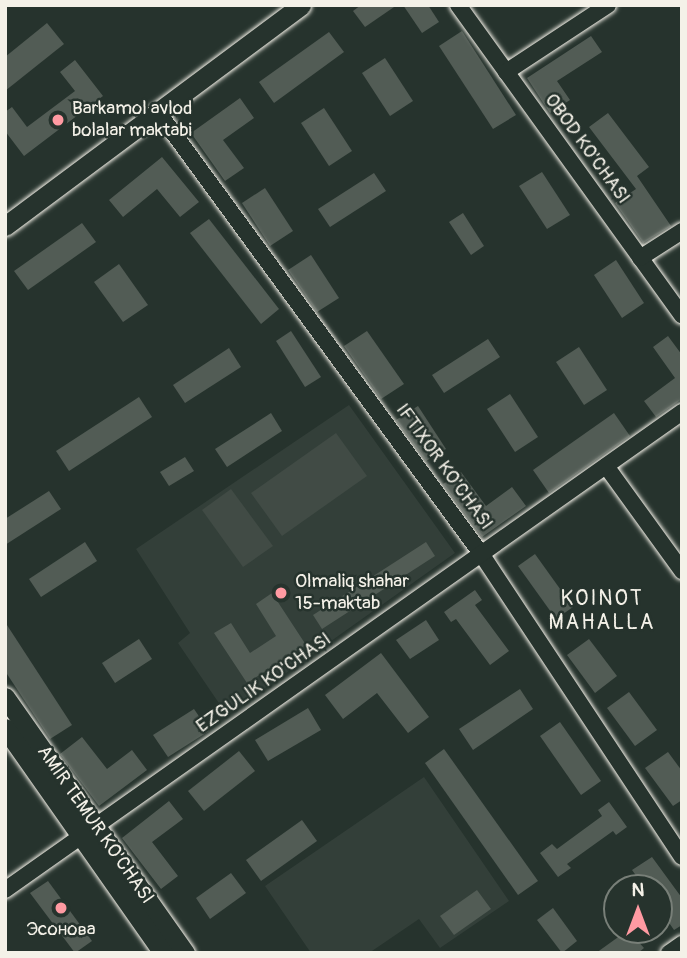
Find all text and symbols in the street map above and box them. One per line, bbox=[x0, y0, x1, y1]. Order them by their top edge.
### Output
street label: OBOD KO'CHASI bbox=[539, 89, 635, 209]
place label: Barkamol avlod bolalar maktabi bbox=[72, 98, 192, 142]
marker: Barkamol avlod bolalar maktabi bbox=[50, 112, 66, 128]
street label: IFTIXOR KO'CHASI bbox=[391, 399, 497, 535]
place label: Olmaliq shahar 15-maktab bbox=[295, 571, 409, 615]
marker: Olmaliq shahar 15-maktab bbox=[273, 585, 289, 601]
district label: KOINOT MAHALLA bbox=[549, 586, 655, 636]
street label: EZGULIK KO'CHASI bbox=[192, 628, 336, 738]
street label: AMIR TEMUR KO'CHASI bbox=[32, 741, 158, 909]
north arrow bbox=[603, 874, 673, 944]
text: N bbox=[632, 878, 644, 902]
marker: Эсонова bbox=[53, 900, 69, 916]
place label: Эсонова bbox=[26, 919, 96, 941]

